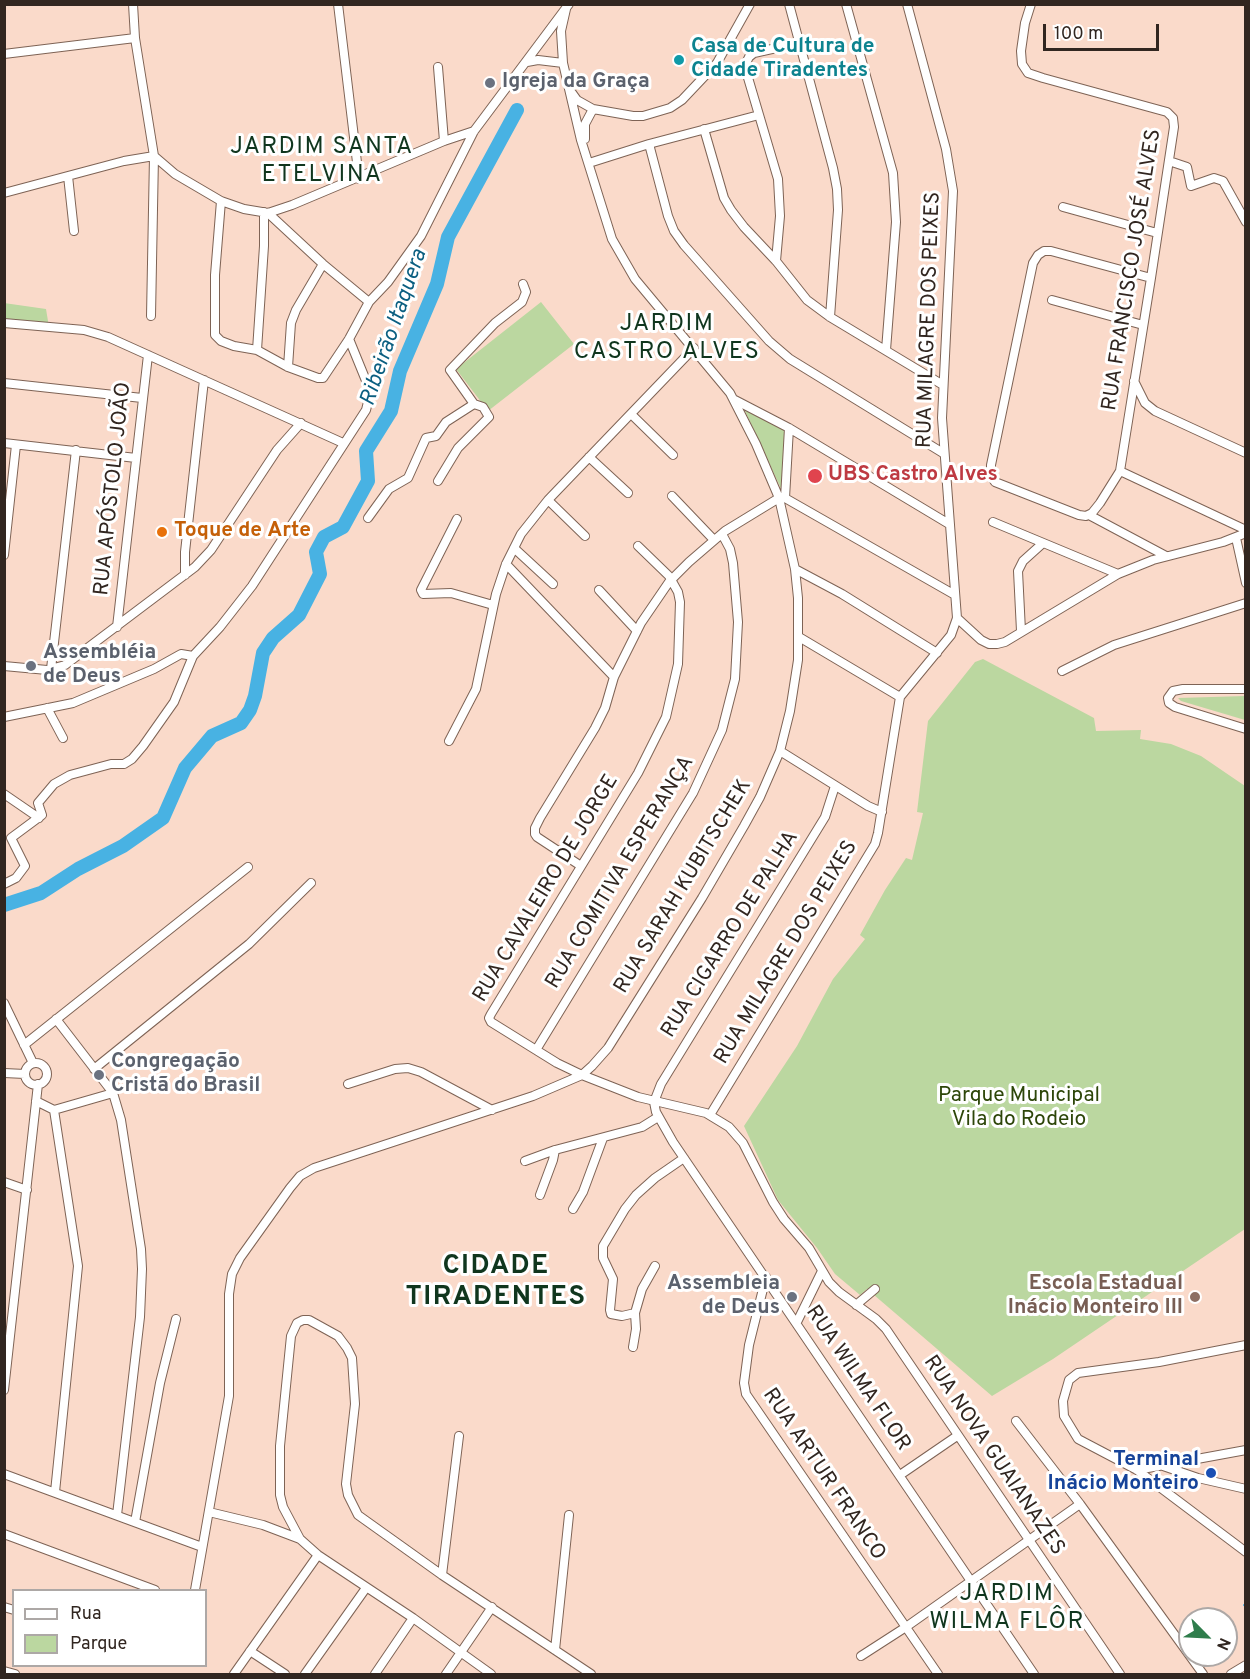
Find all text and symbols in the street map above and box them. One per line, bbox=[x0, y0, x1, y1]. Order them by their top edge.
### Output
scale bar bbox=[1046, 12, 1162, 50]
text: 100 m bbox=[1054, 23, 1103, 46]
place label: Casa de Cultura de Cidade Tiradentes bbox=[691, 35, 874, 85]
marker: Casa de Cultura de Cidade Tiradentes bbox=[672, 53, 686, 67]
place label: Igreja da Graça bbox=[502, 70, 650, 96]
marker: Igreja da Graça bbox=[483, 76, 497, 90]
street label: RUA FRANCISCO JOSÉ ALVES bbox=[1098, 127, 1168, 413]
district label: JARDIM SANTA ETELVINA bbox=[230, 134, 414, 190]
street label: RUA MILAGRE DOS PEIXES bbox=[913, 191, 947, 449]
water label: Ribeirão Itaquera bbox=[356, 246, 434, 410]
district label: JARDIM CASTRO ALVES bbox=[574, 311, 760, 367]
street label: RUA APÓSTOLO JOÃO bbox=[90, 381, 138, 597]
place label: UBS Castro Alves bbox=[828, 463, 998, 489]
marker: UBS Castro Alves bbox=[806, 467, 824, 485]
place label: Toque de Arte bbox=[174, 519, 311, 545]
marker: Toque de Arte bbox=[155, 525, 169, 539]
place label: Assembléia de Deus bbox=[43, 641, 156, 691]
marker: Assembléia de Deus bbox=[24, 659, 38, 673]
street label: RUA COMITIVA ESPERANÇA bbox=[541, 752, 701, 994]
street label: RUA CAVALEIRO DE JORGE bbox=[469, 771, 625, 1007]
street label: RUA SARAH KUBITSCHEK bbox=[610, 775, 758, 999]
street label: RUA CIGARRO DE PALHA bbox=[657, 827, 805, 1043]
street label: RUA MILAGRE DOS PEIXES bbox=[710, 837, 864, 1069]
place label: Congregação Cristã do Brasil bbox=[111, 1050, 260, 1100]
marker: Congregação Cristã do Brasil bbox=[92, 1068, 106, 1082]
park label: Parque Municipal Vila do Rodeio bbox=[938, 1084, 1100, 1134]
district label: CIDADE TIRADENTES bbox=[406, 1252, 586, 1315]
place label: Assembleia de Deus bbox=[667, 1272, 780, 1322]
place label: Escola Estadual Inácio Monteiro III bbox=[1008, 1272, 1183, 1322]
marker: Assembleia de Deus bbox=[785, 1290, 799, 1304]
marker: Escola Estadual Inácio Monteiro III bbox=[1188, 1290, 1202, 1304]
street label: RUA WILMA FLOR bbox=[799, 1301, 915, 1457]
street label: RUA NOVA GUAIANAZES bbox=[917, 1351, 1069, 1561]
street label: RUA ARTUR FRANCO bbox=[756, 1384, 890, 1566]
place label: Terminal Inácio Monteiro bbox=[1048, 1448, 1199, 1498]
marker: Terminal Inácio Monteiro bbox=[1204, 1466, 1218, 1480]
district label: JARDIM WILMA FLÔR bbox=[929, 1581, 1085, 1637]
legend bbox=[12, 1589, 207, 1667]
text: Rua bbox=[70, 1603, 101, 1626]
north arrow bbox=[1178, 1607, 1238, 1667]
text: Parque bbox=[70, 1633, 127, 1656]
text: N bbox=[1211, 1634, 1234, 1653]

